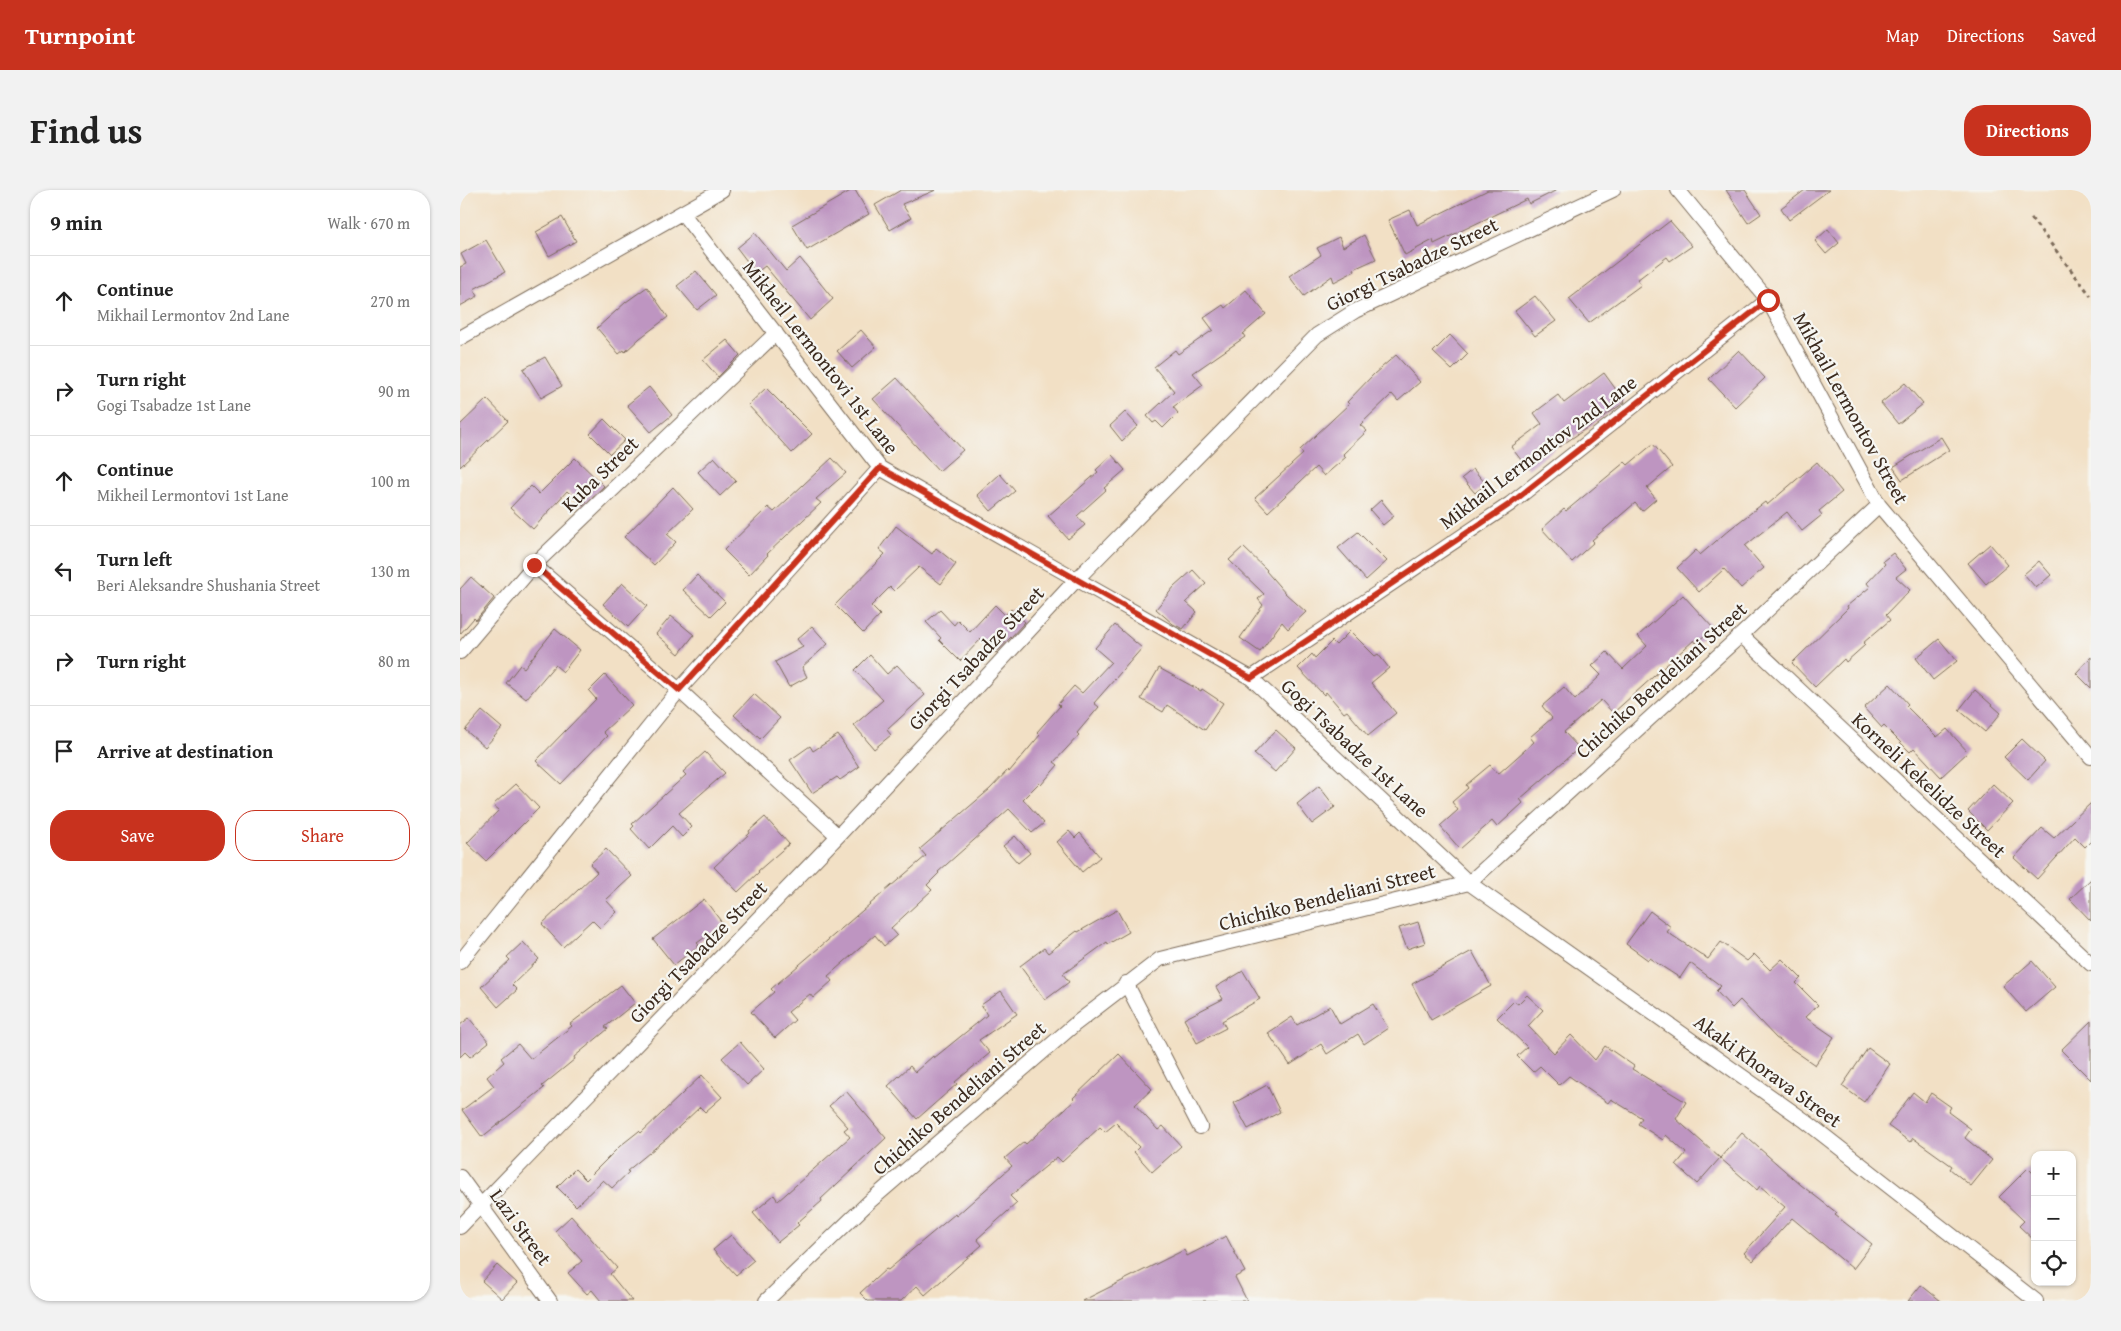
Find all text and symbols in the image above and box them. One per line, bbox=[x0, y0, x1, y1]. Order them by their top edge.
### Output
text: Turnpoint bbox=[25, 18, 135, 53]
text: Map bbox=[1886, 22, 1919, 49]
text: Directions bbox=[1947, 22, 2024, 49]
text: Saved bbox=[2052, 22, 2096, 49]
text: Find us bbox=[30, 105, 143, 156]
button: Directions bbox=[1964, 105, 2091, 156]
text: 9 min bbox=[50, 207, 102, 238]
street label: Giorgi Tsabadze Street bbox=[1321, 209, 1503, 318]
text: Walk · 670 m bbox=[327, 211, 410, 235]
street label: Mikheil Lermontovi 1st Lane bbox=[736, 253, 906, 460]
text: Continue bbox=[97, 275, 174, 303]
icon: ahead bbox=[50, 287, 78, 315]
text: 270 m bbox=[370, 289, 410, 313]
route start bbox=[1757, 289, 1780, 312]
text: Mikhail Lermontov 2nd Lane bbox=[97, 303, 290, 327]
street label: Mikhail Lermontov Street bbox=[1787, 307, 1916, 509]
text: Turn right bbox=[97, 365, 186, 393]
street label: Mikhail Lermontov 2nd Lane bbox=[1433, 368, 1643, 536]
icon: right bbox=[50, 377, 78, 405]
text: 90 m bbox=[378, 379, 410, 403]
text: Gogi Tsabadze 1st Lane bbox=[97, 393, 251, 417]
street label: Kuba Street bbox=[555, 429, 645, 518]
text: Continue bbox=[97, 455, 174, 483]
icon: ahead bbox=[50, 467, 78, 495]
text: 100 m bbox=[370, 469, 410, 493]
text: Mikheil Lermontovi 1st Lane bbox=[97, 483, 288, 507]
text: Turn left bbox=[97, 545, 172, 573]
route end bbox=[523, 554, 546, 577]
icon: left bbox=[50, 557, 78, 585]
text: 130 m bbox=[370, 559, 410, 583]
text: Beri Aleksandre Shushania Street bbox=[97, 573, 320, 597]
street label: Giorgi Tsabadze Street bbox=[901, 579, 1050, 736]
street label: Chichiko Bendeliani Street bbox=[1568, 595, 1753, 765]
icon: right bbox=[50, 647, 78, 675]
text: Turn right bbox=[97, 647, 186, 675]
text: 80 m bbox=[378, 649, 410, 673]
street label: Gogi Tsabadze 1st Lane bbox=[1275, 671, 1436, 824]
street label: Korneli Kekelidze Street bbox=[1846, 705, 2013, 864]
icon: arrive bbox=[50, 737, 78, 765]
text: Arrive at destination bbox=[97, 737, 273, 765]
button: Save bbox=[50, 810, 225, 861]
button: Share bbox=[235, 810, 410, 861]
street label: Chichiko Bendeliani Street bbox=[1216, 856, 1438, 937]
street label: Giorgi Tsabadze Street bbox=[622, 874, 773, 1029]
street label: Akaki Khorava Street bbox=[1688, 1007, 1848, 1134]
street label: Chichiko Bendeliani Street bbox=[865, 1014, 1052, 1181]
map controls bbox=[2031, 1151, 2076, 1286]
button: + bbox=[2031, 1151, 2076, 1196]
street label: Lazi Street bbox=[484, 1182, 559, 1271]
button: − bbox=[2031, 1196, 2076, 1241]
button: locate bbox=[2031, 1241, 2076, 1286]

